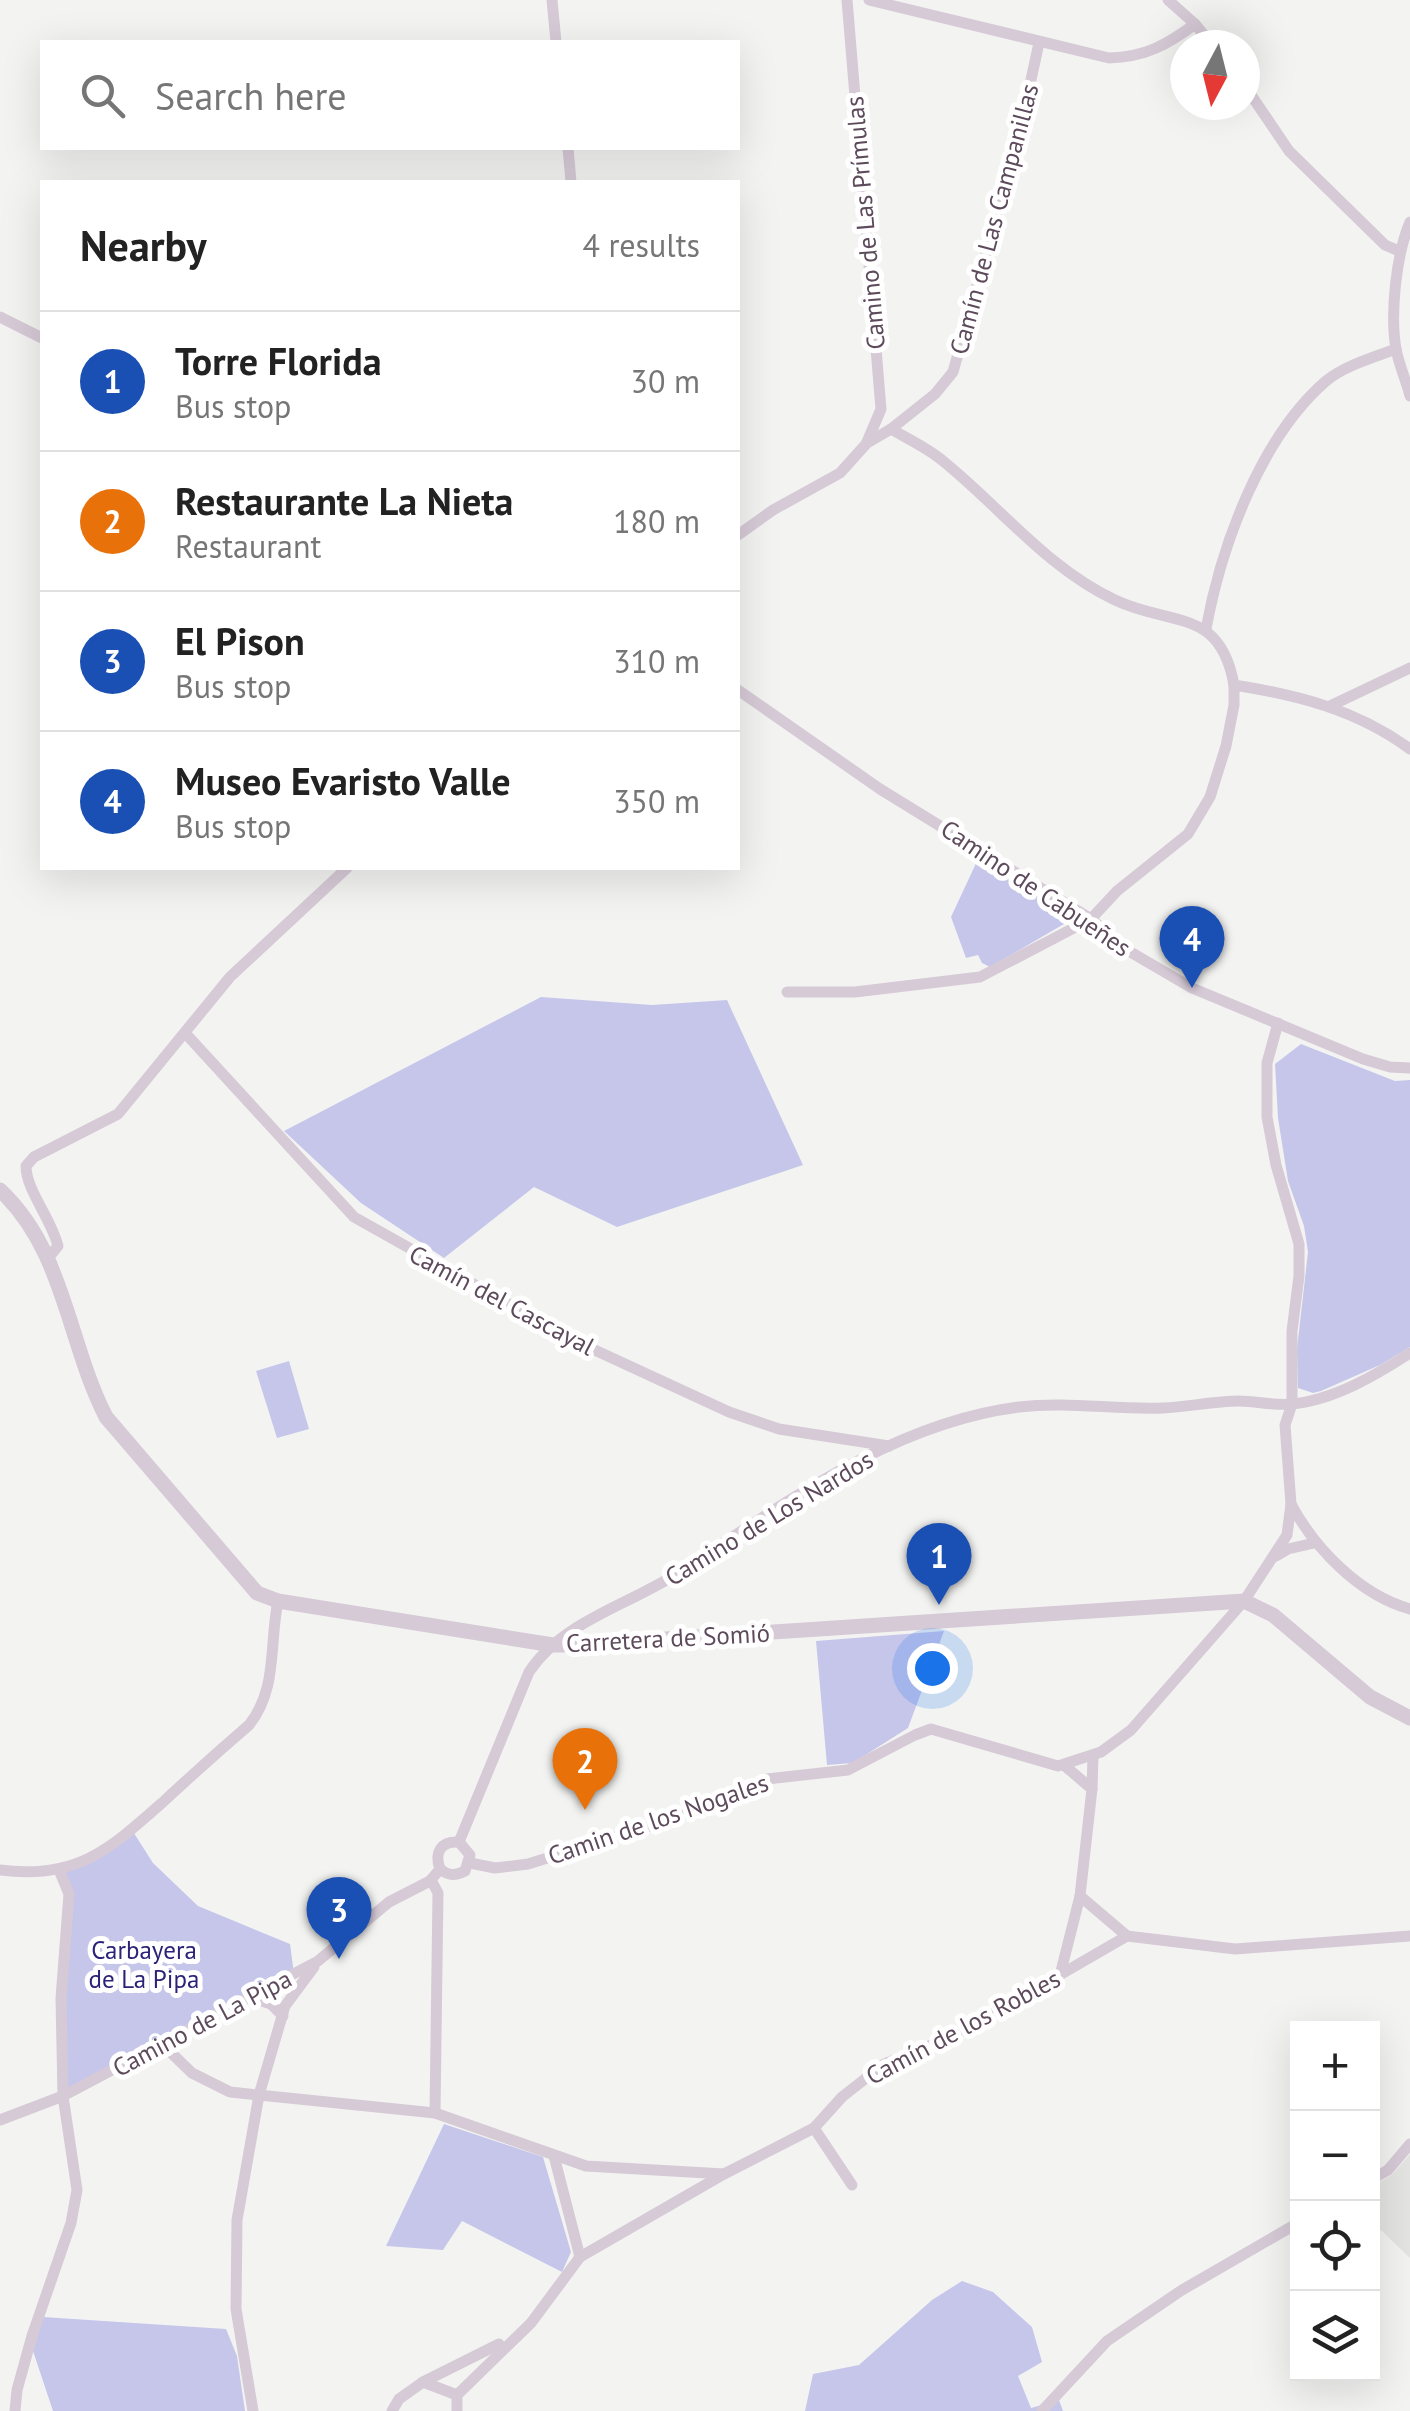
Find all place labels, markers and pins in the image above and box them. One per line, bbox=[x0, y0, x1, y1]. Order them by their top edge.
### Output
pin: 4 bbox=[1160, 906, 1224, 988]
pin: 1 bbox=[906, 1522, 972, 1605]
pin: 2 bbox=[552, 1728, 618, 1810]
pin: 3 bbox=[306, 1876, 372, 1959]

